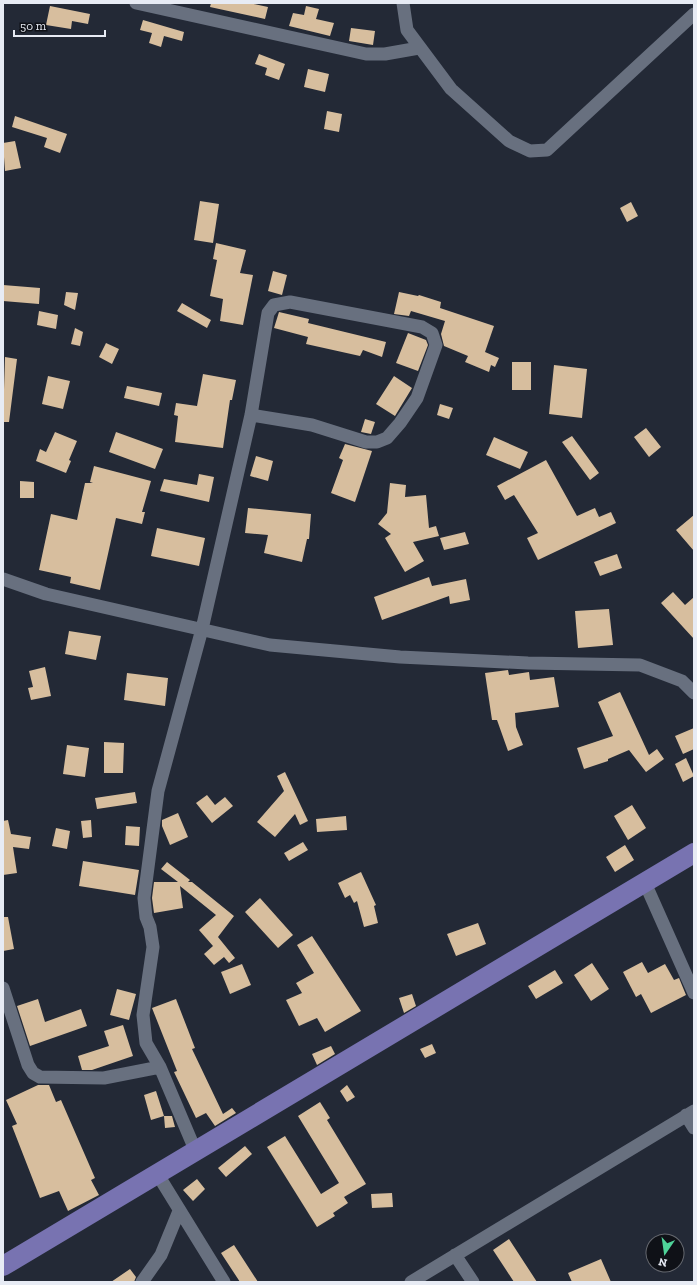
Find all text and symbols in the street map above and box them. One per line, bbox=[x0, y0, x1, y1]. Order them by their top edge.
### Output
scale bar bbox=[14, 12, 105, 38]
text: 50 m bbox=[20, 19, 47, 33]
north arrow bbox=[645, 1233, 685, 1273]
text: N bbox=[657, 1255, 668, 1270]

